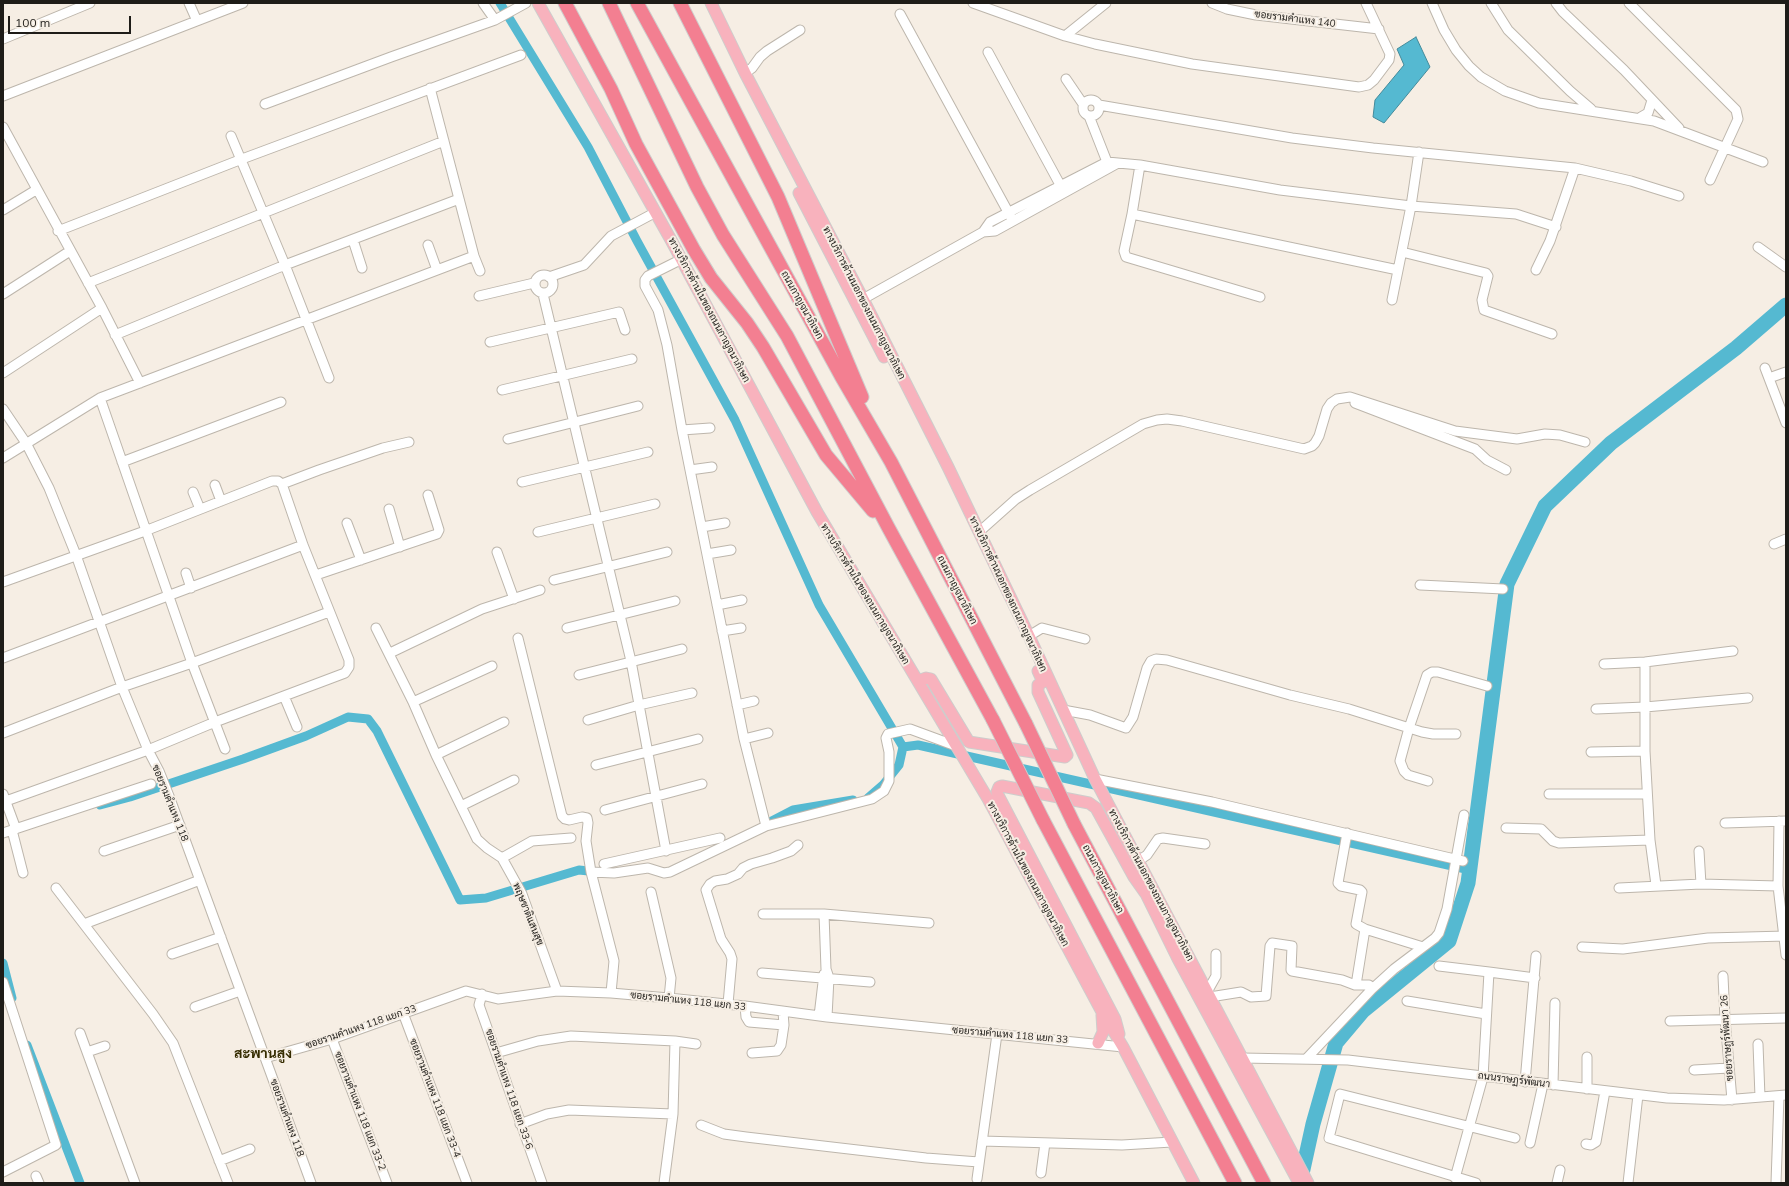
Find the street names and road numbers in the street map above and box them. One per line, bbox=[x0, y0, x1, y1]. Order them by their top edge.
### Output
street label: ซอยรามคำแหง 140 bbox=[1254, 8, 1336, 30]
street label: ทางบริการด้านนอกของถนนกาญจนาภิเษก bbox=[820, 224, 908, 382]
street label: ทางบริการด้านในของถนนกาญจนาภิเษก bbox=[666, 236, 752, 384]
street label: ถนนกาญจนาภิเษก bbox=[778, 269, 826, 341]
street label: ทางบริการด้านนอกของถนนกาญจนาภิเษก bbox=[967, 514, 1049, 674]
street label: ทางบริการด้านในของถนนกาญจนาภิเษก bbox=[818, 521, 912, 667]
street label: ถนนกาญจนาภิเษก bbox=[934, 553, 980, 627]
street label: ซอยรามคำแหง 118 bbox=[149, 763, 191, 843]
street label: ทางบริการด้านในของถนนกาญจนาภิเษก bbox=[985, 800, 1071, 948]
street label: ทางบริการด้านนอกของถนนกาญจนาภิเษก bbox=[1106, 807, 1196, 963]
street label: ถนนกาญจนาภิเษก bbox=[1080, 843, 1126, 915]
street label: พฤษชาติแสนสุข bbox=[510, 881, 546, 947]
street label: ซอยรามคำแหง 118 แยก 33 bbox=[630, 989, 746, 1013]
street label: ซอยราษฎร์พัฒนา 26 bbox=[1718, 994, 1736, 1082]
street label: ซอยรามคำแหง 118 แยก 33 bbox=[304, 1002, 418, 1052]
street label: ซอยรามคำแหง 118 แยก 33 bbox=[952, 1024, 1068, 1046]
street label: ซอยรามคำแหง 118 แยก 33-6 bbox=[483, 1027, 535, 1151]
street label: ซอยรามคำแหง 118 แยก 33-4 bbox=[407, 1037, 463, 1159]
street label: ซอยรามคำแหง 118 แยก 33-2 bbox=[332, 1050, 388, 1172]
street label: ถนนราษฏร์พัฒนา bbox=[1477, 1070, 1551, 1090]
street label: ซอยรามคำแหง 118 bbox=[267, 1078, 307, 1158]

